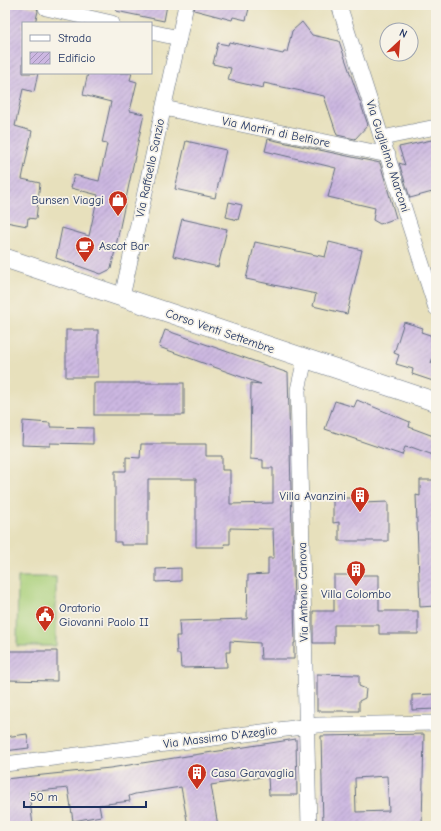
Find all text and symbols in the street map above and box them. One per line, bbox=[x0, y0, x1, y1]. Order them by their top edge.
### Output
legend bbox=[22, 22, 152, 74]
north arrow bbox=[379, 22, 419, 62]
text: N bbox=[397, 26, 409, 41]
text: Strada bbox=[58, 31, 91, 45]
text: Edificio bbox=[58, 51, 95, 65]
street label: Via Guglielmo Marconi bbox=[363, 98, 413, 214]
street label: Via Martiri di Belfiore bbox=[221, 114, 331, 150]
street label: Via Raffaello Sanzio bbox=[133, 117, 167, 219]
shop icon: Bunsen Viaggi bbox=[107, 189, 129, 217]
place label: Bunsen Viaggi bbox=[31, 193, 104, 207]
cafe icon: Ascot Bar bbox=[74, 235, 96, 263]
place label: Ascot Bar bbox=[99, 239, 149, 253]
street label: Corso Venti Settembre bbox=[164, 306, 276, 356]
building icon: Villa Avanzini bbox=[349, 485, 371, 513]
place label: Villa Avanzini bbox=[280, 489, 346, 503]
street label: Via Antonio Canova bbox=[295, 542, 311, 642]
building icon: Villa Colombo bbox=[345, 559, 367, 587]
place label: Villa Colombo bbox=[321, 587, 391, 601]
place label: Oratorio Giovanni Paolo II bbox=[59, 601, 149, 629]
public building icon: Oratorio Giovanni Paolo II bbox=[34, 604, 56, 632]
street label: Via Massimo D'Azeglio bbox=[162, 723, 278, 751]
building icon: Casa Garavaglia bbox=[186, 762, 208, 790]
place label: Casa Garavaglia bbox=[211, 766, 294, 780]
scale bar bbox=[24, 783, 146, 809]
text: 50 m bbox=[30, 790, 58, 804]

